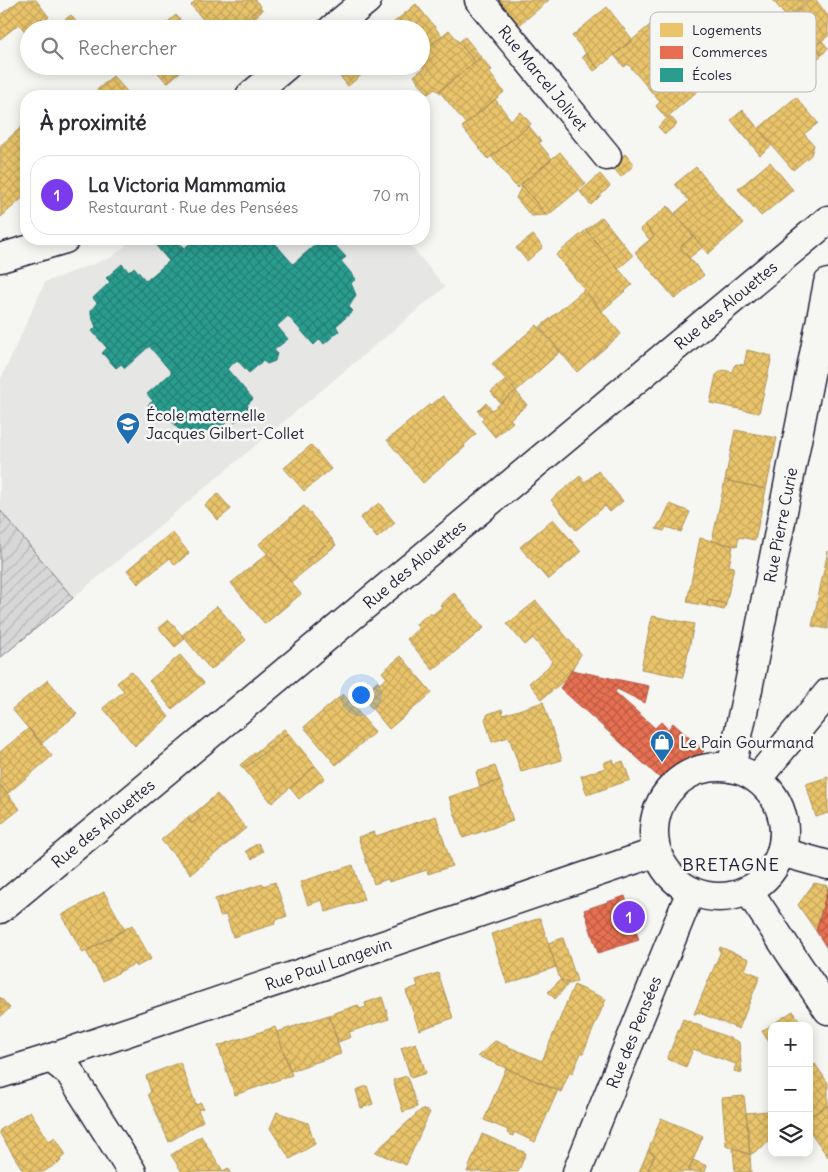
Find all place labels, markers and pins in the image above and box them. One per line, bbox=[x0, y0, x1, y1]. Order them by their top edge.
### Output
place label: École maternelle Jacques Gilbert-Collet bbox=[146, 405, 305, 443]
school or university icon: École maternelle Jacques Gilbert-Collet bbox=[115, 411, 141, 445]
shop icon: Le Pain Gourmand bbox=[649, 729, 675, 763]
place label: Le Pain Gourmand bbox=[680, 732, 814, 752]
pin: 1 bbox=[613, 898, 645, 936]

